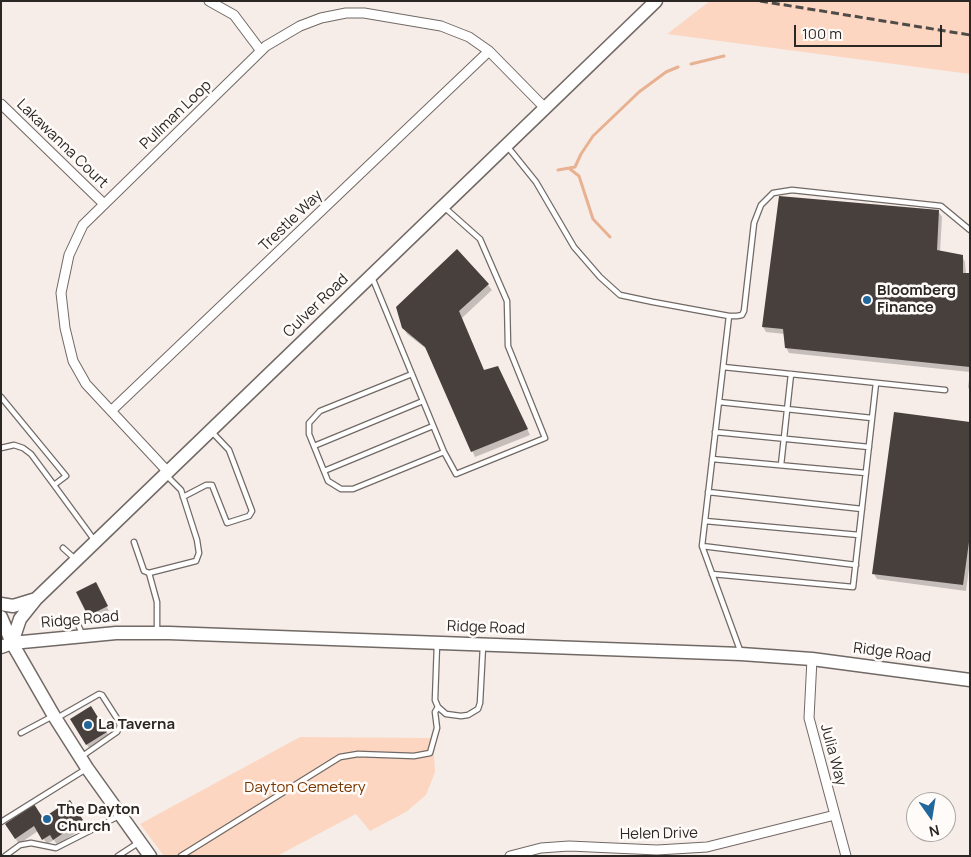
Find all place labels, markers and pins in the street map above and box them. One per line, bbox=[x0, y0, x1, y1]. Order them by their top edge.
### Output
place label: Bloomberg Finance bbox=[877, 282, 956, 317]
marker: Bloomberg Finance bbox=[861, 294, 873, 306]
place label: La Taverna bbox=[98, 716, 175, 734]
marker: La Taverna bbox=[82, 719, 94, 731]
place label: The Dayton Church bbox=[57, 801, 140, 836]
marker: The Dayton Church bbox=[41, 813, 53, 825]

